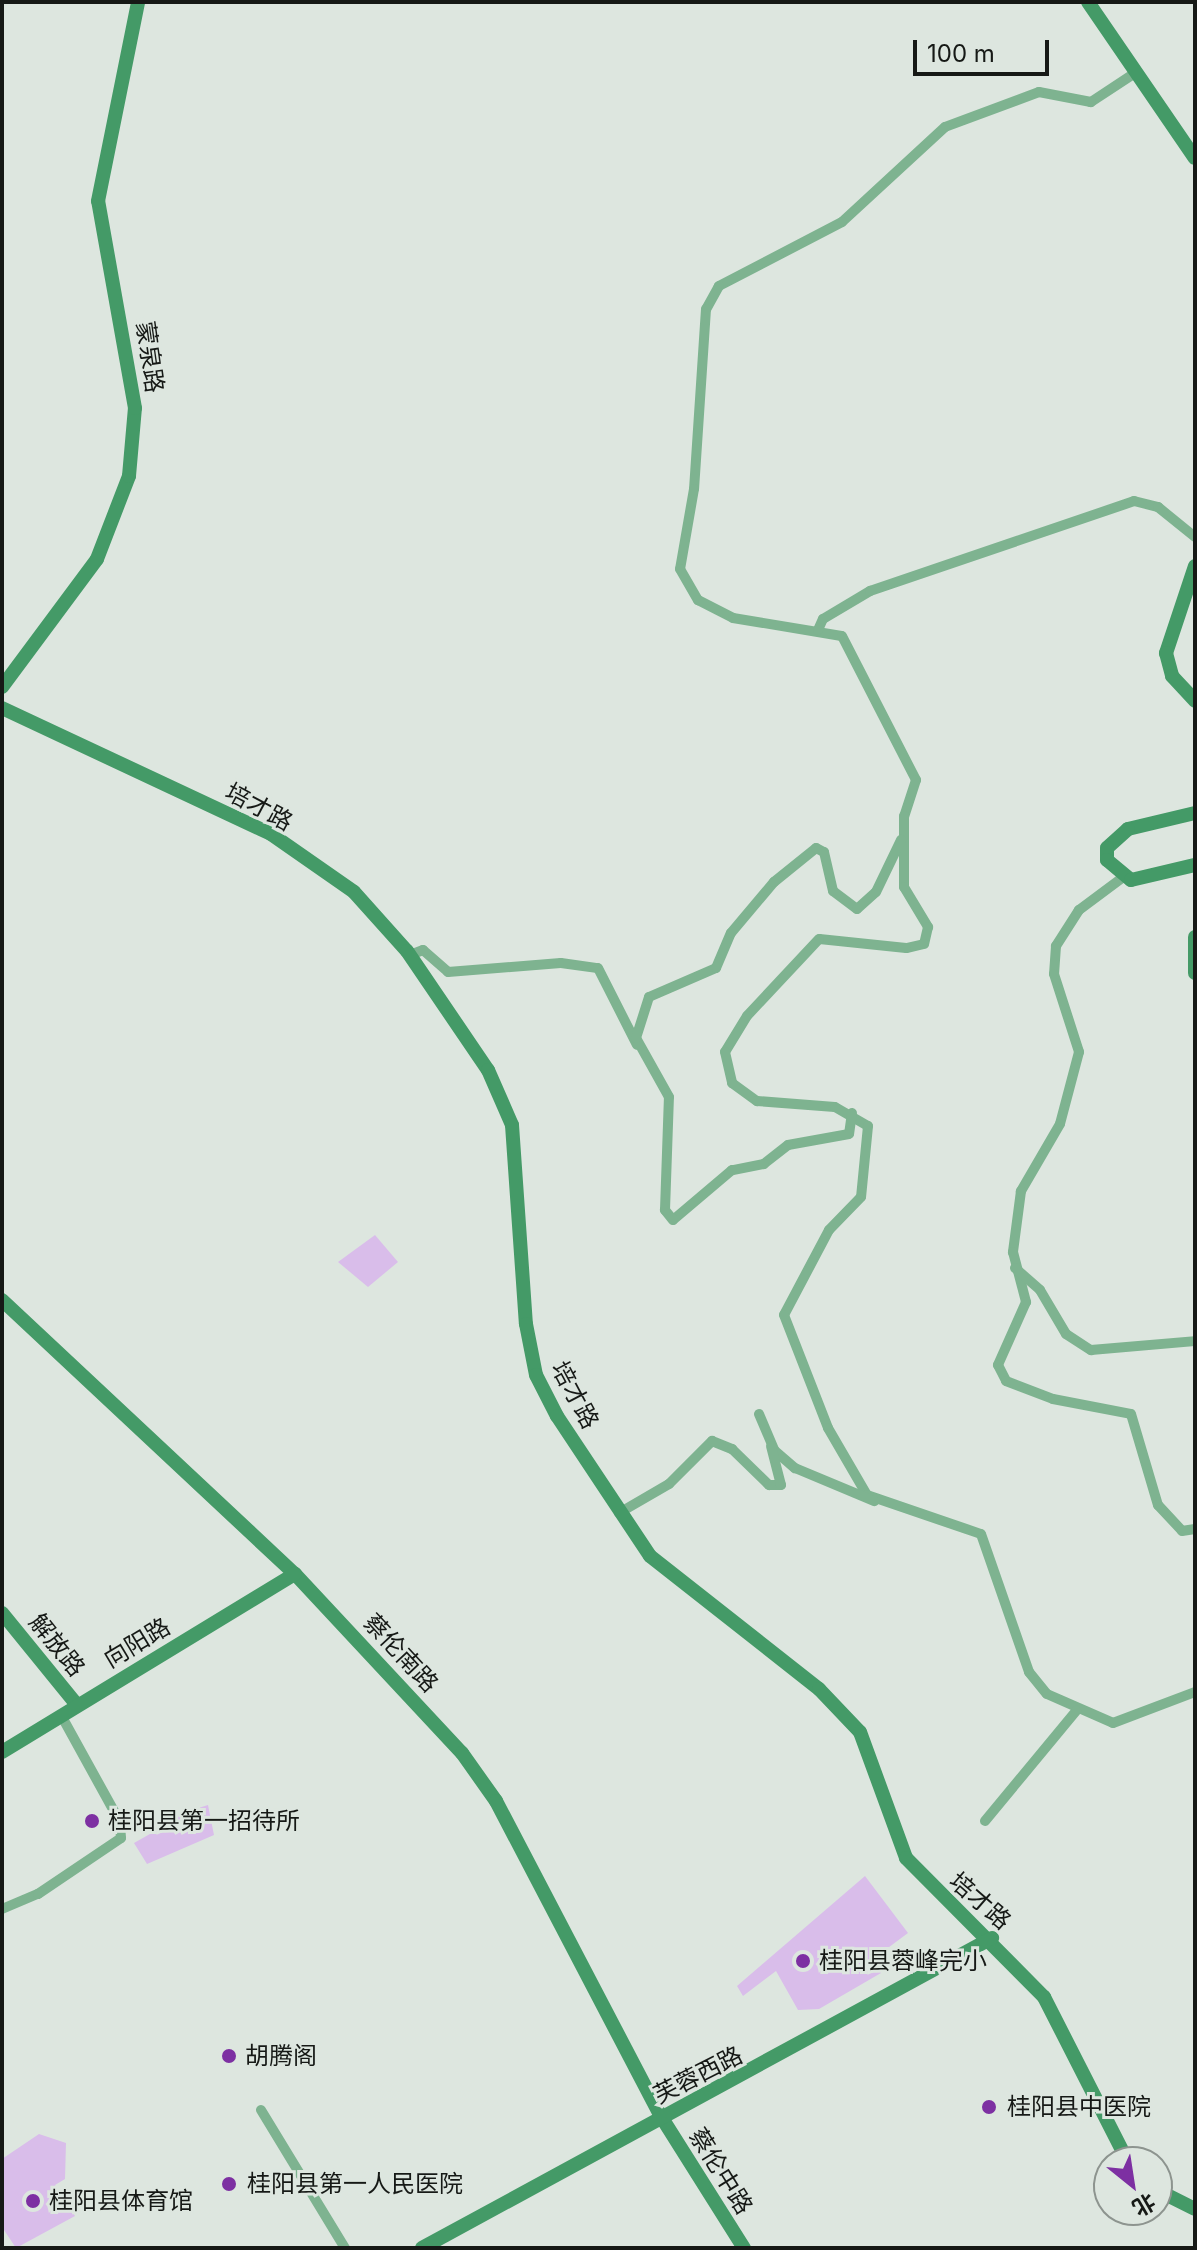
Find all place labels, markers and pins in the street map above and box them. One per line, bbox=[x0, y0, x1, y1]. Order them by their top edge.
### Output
place label: 桂阳县第一招待所 bbox=[108, 1807, 300, 1835]
marker: 桂阳县第一招待所 bbox=[83, 1812, 101, 1830]
place label: 桂阳县蓉峰完小 bbox=[819, 1947, 987, 1975]
marker: 桂阳县蓉峰完小 bbox=[794, 1952, 812, 1970]
place label: 胡腾阁 bbox=[245, 2042, 317, 2070]
marker: 胡腾阁 bbox=[220, 2047, 238, 2065]
place label: 桂阳县中医院 bbox=[1007, 2093, 1151, 2121]
marker: 桂阳县中医院 bbox=[978, 2096, 1000, 2118]
place label: 桂阳县第一人民医院 bbox=[247, 2170, 463, 2198]
marker: 桂阳县第一人民医院 bbox=[218, 2173, 240, 2195]
place label: 桂阳县体育馆 bbox=[49, 2187, 193, 2215]
marker: 桂阳县体育馆 bbox=[24, 2192, 42, 2210]

